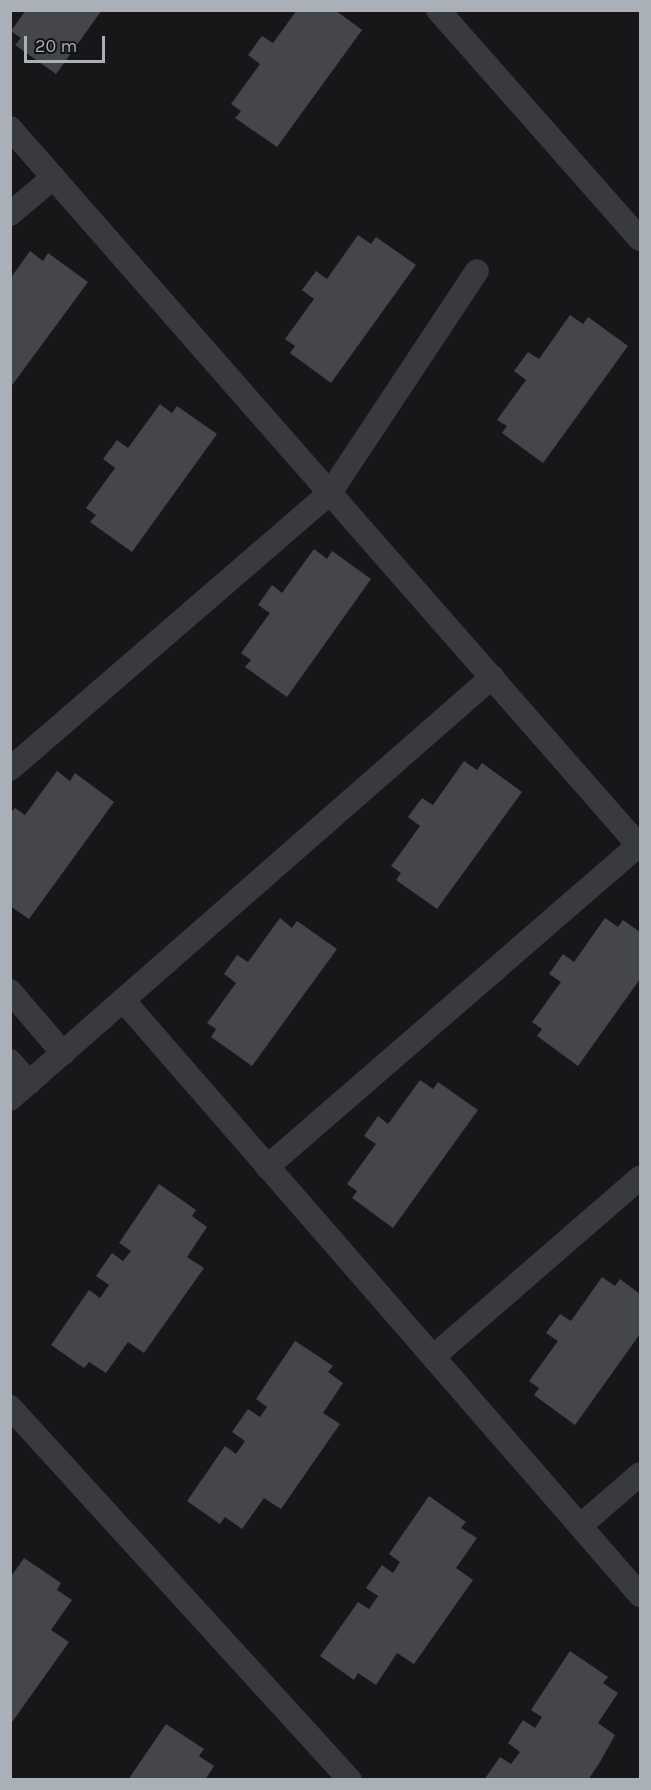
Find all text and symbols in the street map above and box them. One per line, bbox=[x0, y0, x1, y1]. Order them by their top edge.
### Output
scale bar bbox=[27, 24, 108, 62]
text: 20 m bbox=[35, 35, 77, 57]

